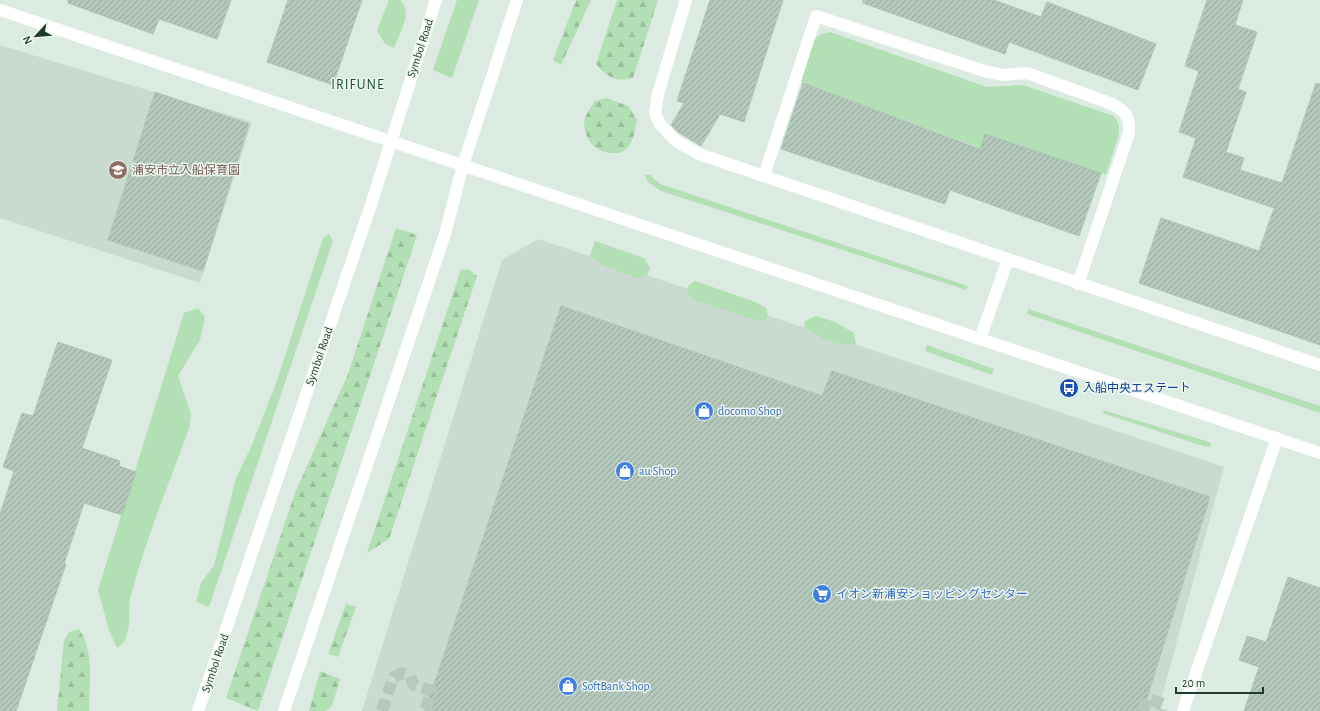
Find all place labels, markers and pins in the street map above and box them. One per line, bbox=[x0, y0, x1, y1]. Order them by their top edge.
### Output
school or university icon: 浦安市立入船保育園 bbox=[107, 159, 129, 181]
place label: 浦安市立入船保育園 bbox=[132, 163, 240, 176]
bus stop icon: 入船中央エステート bbox=[1058, 377, 1080, 399]
place label: 入船中央エステート bbox=[1083, 381, 1191, 394]
shop icon: docomo Shop bbox=[693, 400, 715, 422]
place label: docomo Shop bbox=[718, 405, 782, 417]
shop icon: au Shop bbox=[614, 460, 636, 482]
place label: au Shop bbox=[639, 465, 676, 477]
supermarket icon: イオン新浦安ショッピングセンター bbox=[811, 583, 833, 605]
place label: イオン新浦安ショッピングセンター bbox=[836, 587, 1028, 600]
shop icon: SoftBank Shop bbox=[557, 675, 579, 697]
place label: SoftBank Shop bbox=[582, 680, 650, 692]

